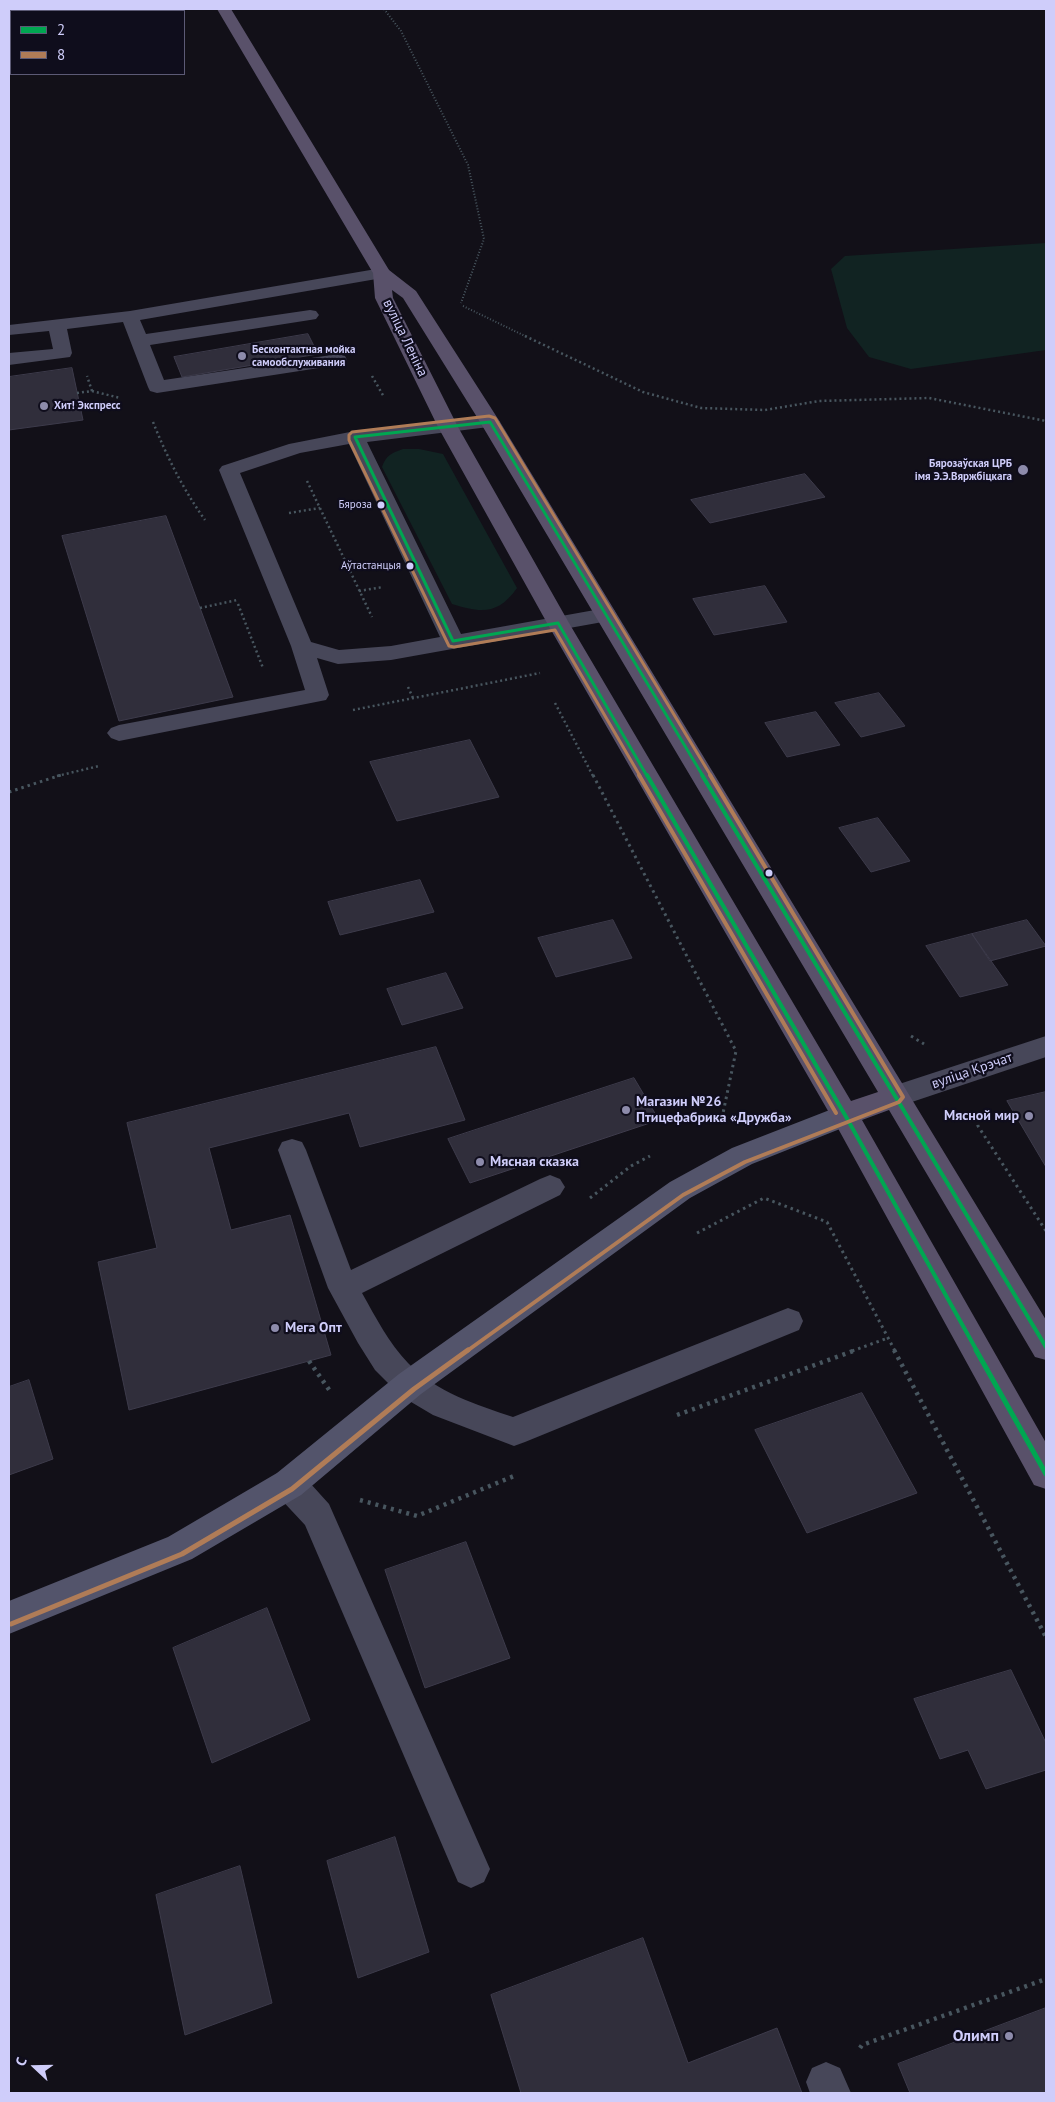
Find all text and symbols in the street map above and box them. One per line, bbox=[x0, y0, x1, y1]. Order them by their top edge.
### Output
legend bbox=[10, 10, 185, 75]
text: 2 bbox=[57, 20, 65, 39]
text: 8 bbox=[57, 45, 65, 64]
street label: вуліца Леніна bbox=[379, 297, 431, 379]
place label: Бесконтактная мойка самообслуживания bbox=[252, 343, 355, 369]
marker: Бесконтактная мойка самообслуживания bbox=[236, 350, 248, 362]
place label: Хит! Экспресс bbox=[54, 399, 121, 413]
marker: Хит! Экспресс bbox=[38, 400, 50, 412]
place label: Бярозаўская ЦРБ імя Э.Э.Вяржбіцкага bbox=[915, 457, 1012, 483]
marker: Бярозаўская ЦРБ імя Э.Э.Вяржбіцкага bbox=[1016, 463, 1030, 477]
place label: Бяроза bbox=[339, 498, 372, 512]
marker: Бяроза bbox=[376, 500, 386, 510]
place label: Аўтастанцыя bbox=[341, 559, 401, 573]
marker: Аўтастанцыя bbox=[405, 561, 415, 571]
unlabelled marker bbox=[764, 868, 774, 878]
street label: вуліца Крэчат bbox=[929, 1049, 1015, 1093]
place label: Магазин №26 Птицефабрика «Дружба» bbox=[636, 1094, 792, 1126]
marker: Магазин №26 Птицефабрика «Дружба» bbox=[620, 1104, 632, 1116]
place label: Мясной мир bbox=[944, 1108, 1019, 1124]
marker: Мясной мир bbox=[1023, 1110, 1035, 1122]
place label: Мясная сказка bbox=[490, 1154, 579, 1170]
marker: Мясная сказка bbox=[474, 1156, 486, 1168]
place label: Мега Опт bbox=[285, 1320, 342, 1336]
marker: Мега Опт bbox=[269, 1322, 281, 1334]
place label: Олимп bbox=[953, 2026, 999, 2046]
marker: Олимп bbox=[1003, 2030, 1015, 2042]
north arrow bbox=[10, 2042, 60, 2092]
text: С bbox=[11, 2055, 31, 2069]

